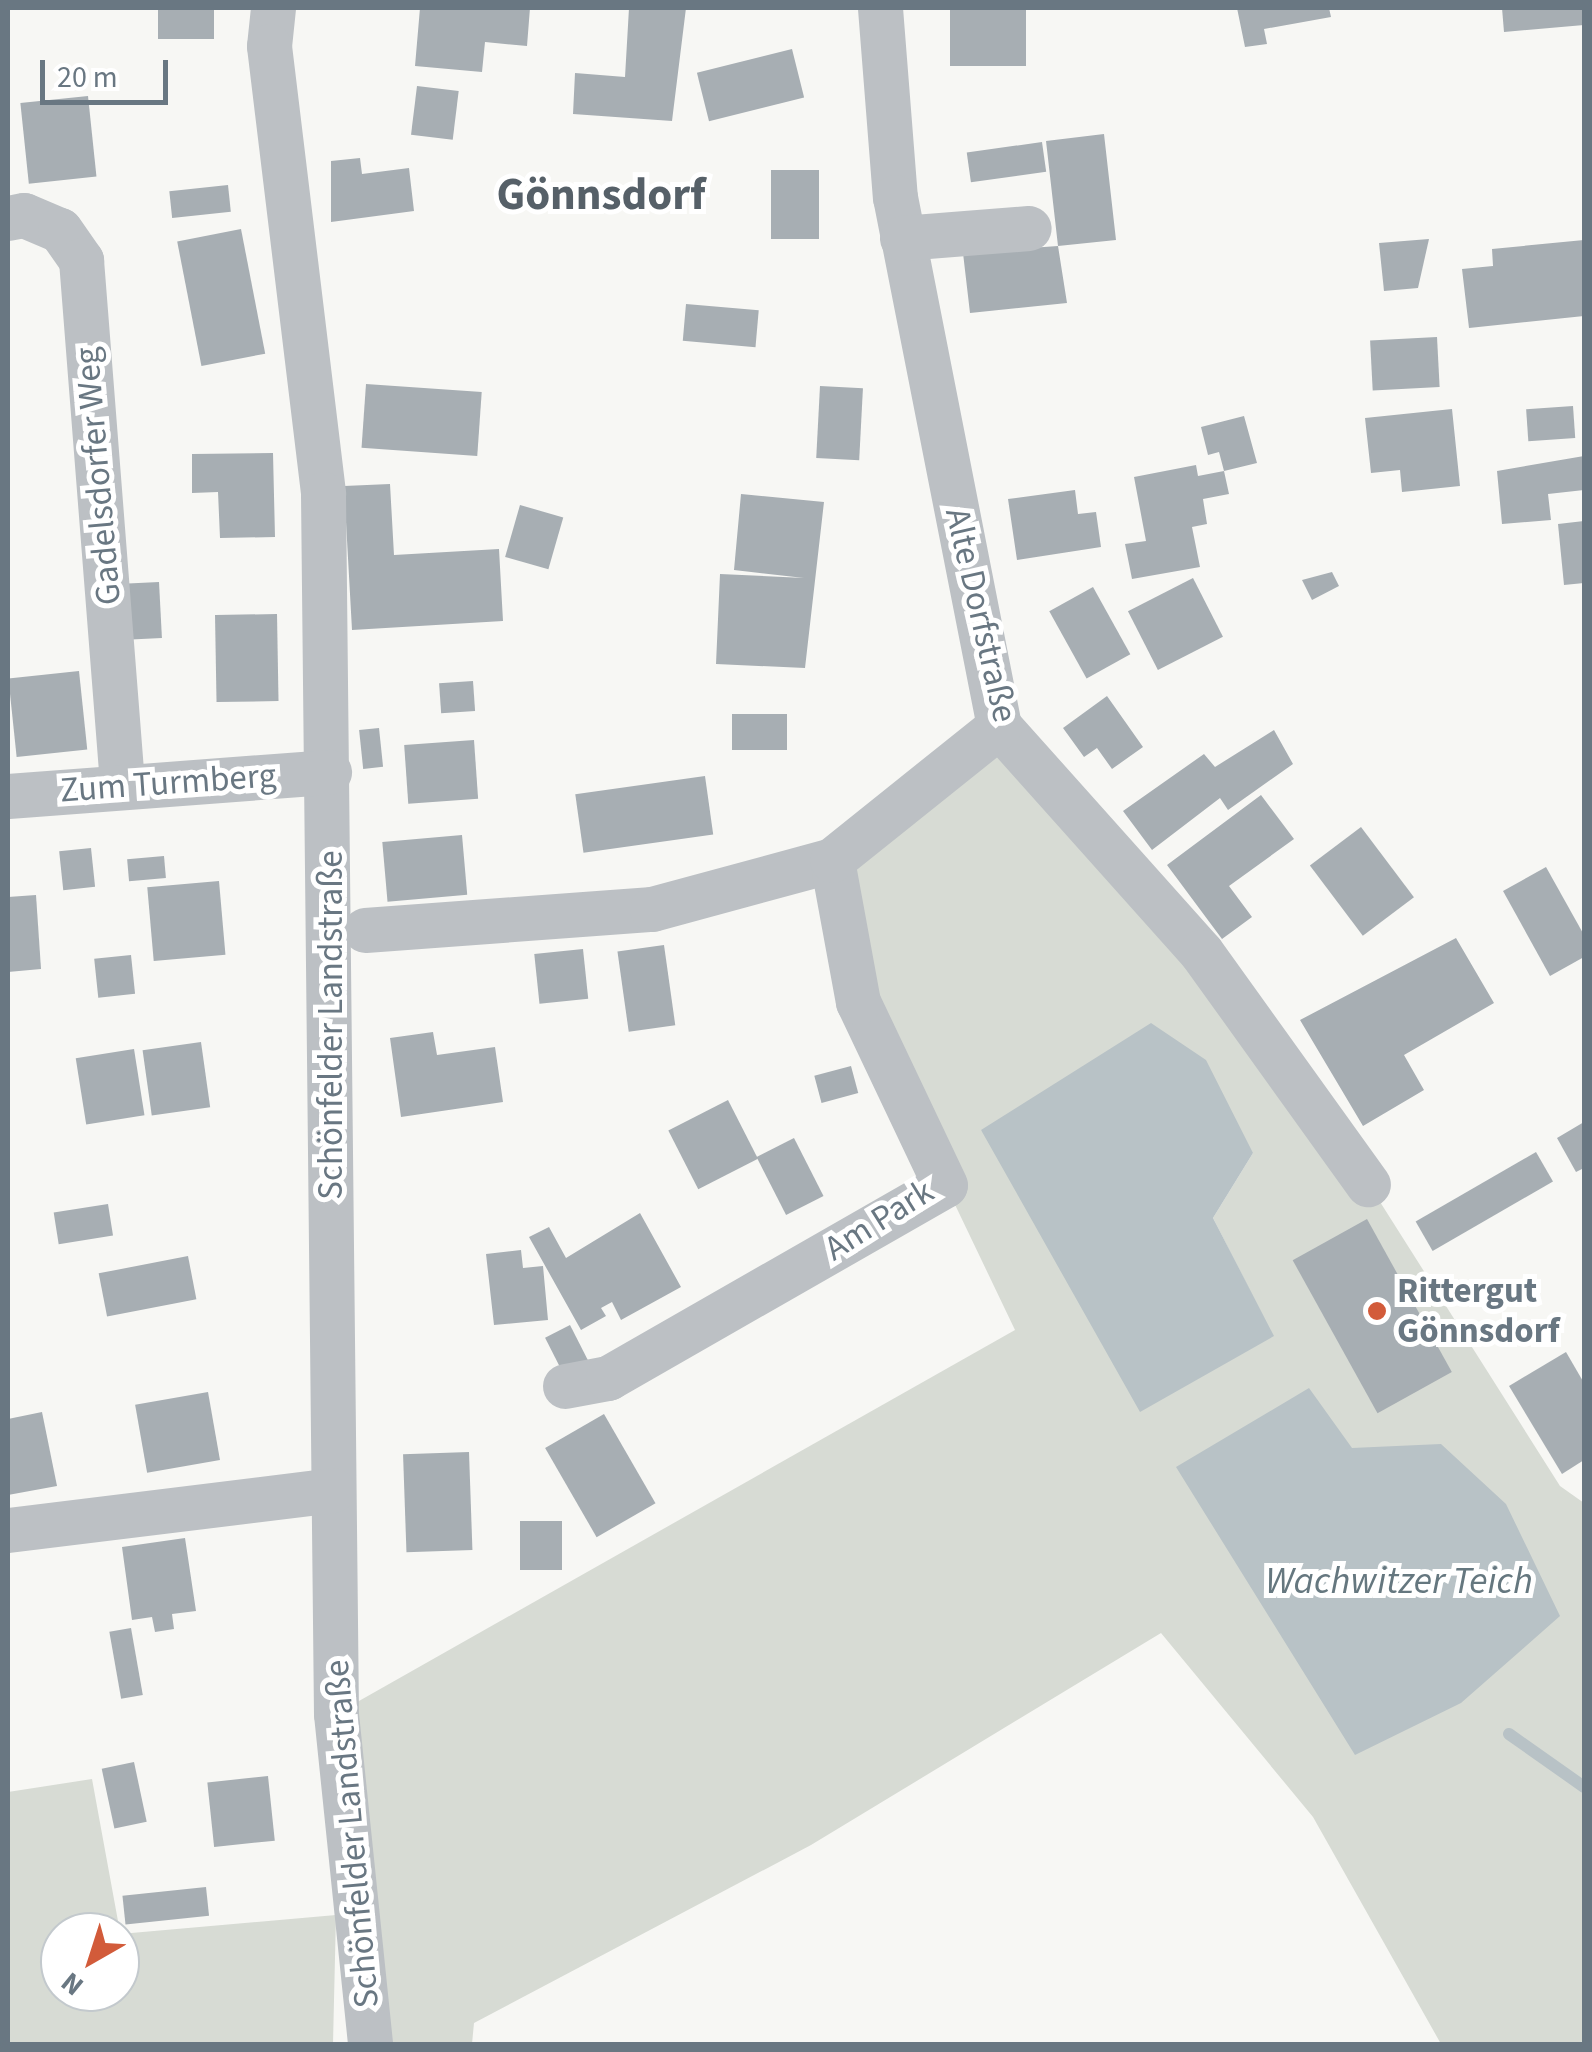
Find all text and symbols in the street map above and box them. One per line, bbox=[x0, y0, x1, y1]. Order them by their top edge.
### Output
scale bar bbox=[45, 40, 172, 102]
text: 20 m bbox=[57, 56, 118, 99]
district label: Gönnsdorf bbox=[496, 169, 706, 223]
street label: Gadelsdorfer Weg bbox=[66, 345, 130, 607]
street label: Alte Dorfstraße bbox=[936, 504, 1026, 726]
street label: Zum Turmberg bbox=[58, 754, 278, 812]
street label: Schönfelder Landstraße bbox=[310, 850, 352, 1200]
street label: Am Park bbox=[817, 1170, 941, 1270]
place label: Rittergut Gönnsdorf bbox=[1397, 1270, 1560, 1352]
marker: Rittergut Gönnsdorf bbox=[1366, 1300, 1388, 1322]
water label: Wachwitzer Teich bbox=[1265, 1559, 1533, 1605]
street label: Schönfelder Landstraße bbox=[316, 1658, 388, 2010]
north arrow bbox=[40, 1912, 140, 2012]
text: N bbox=[53, 1962, 92, 2005]

